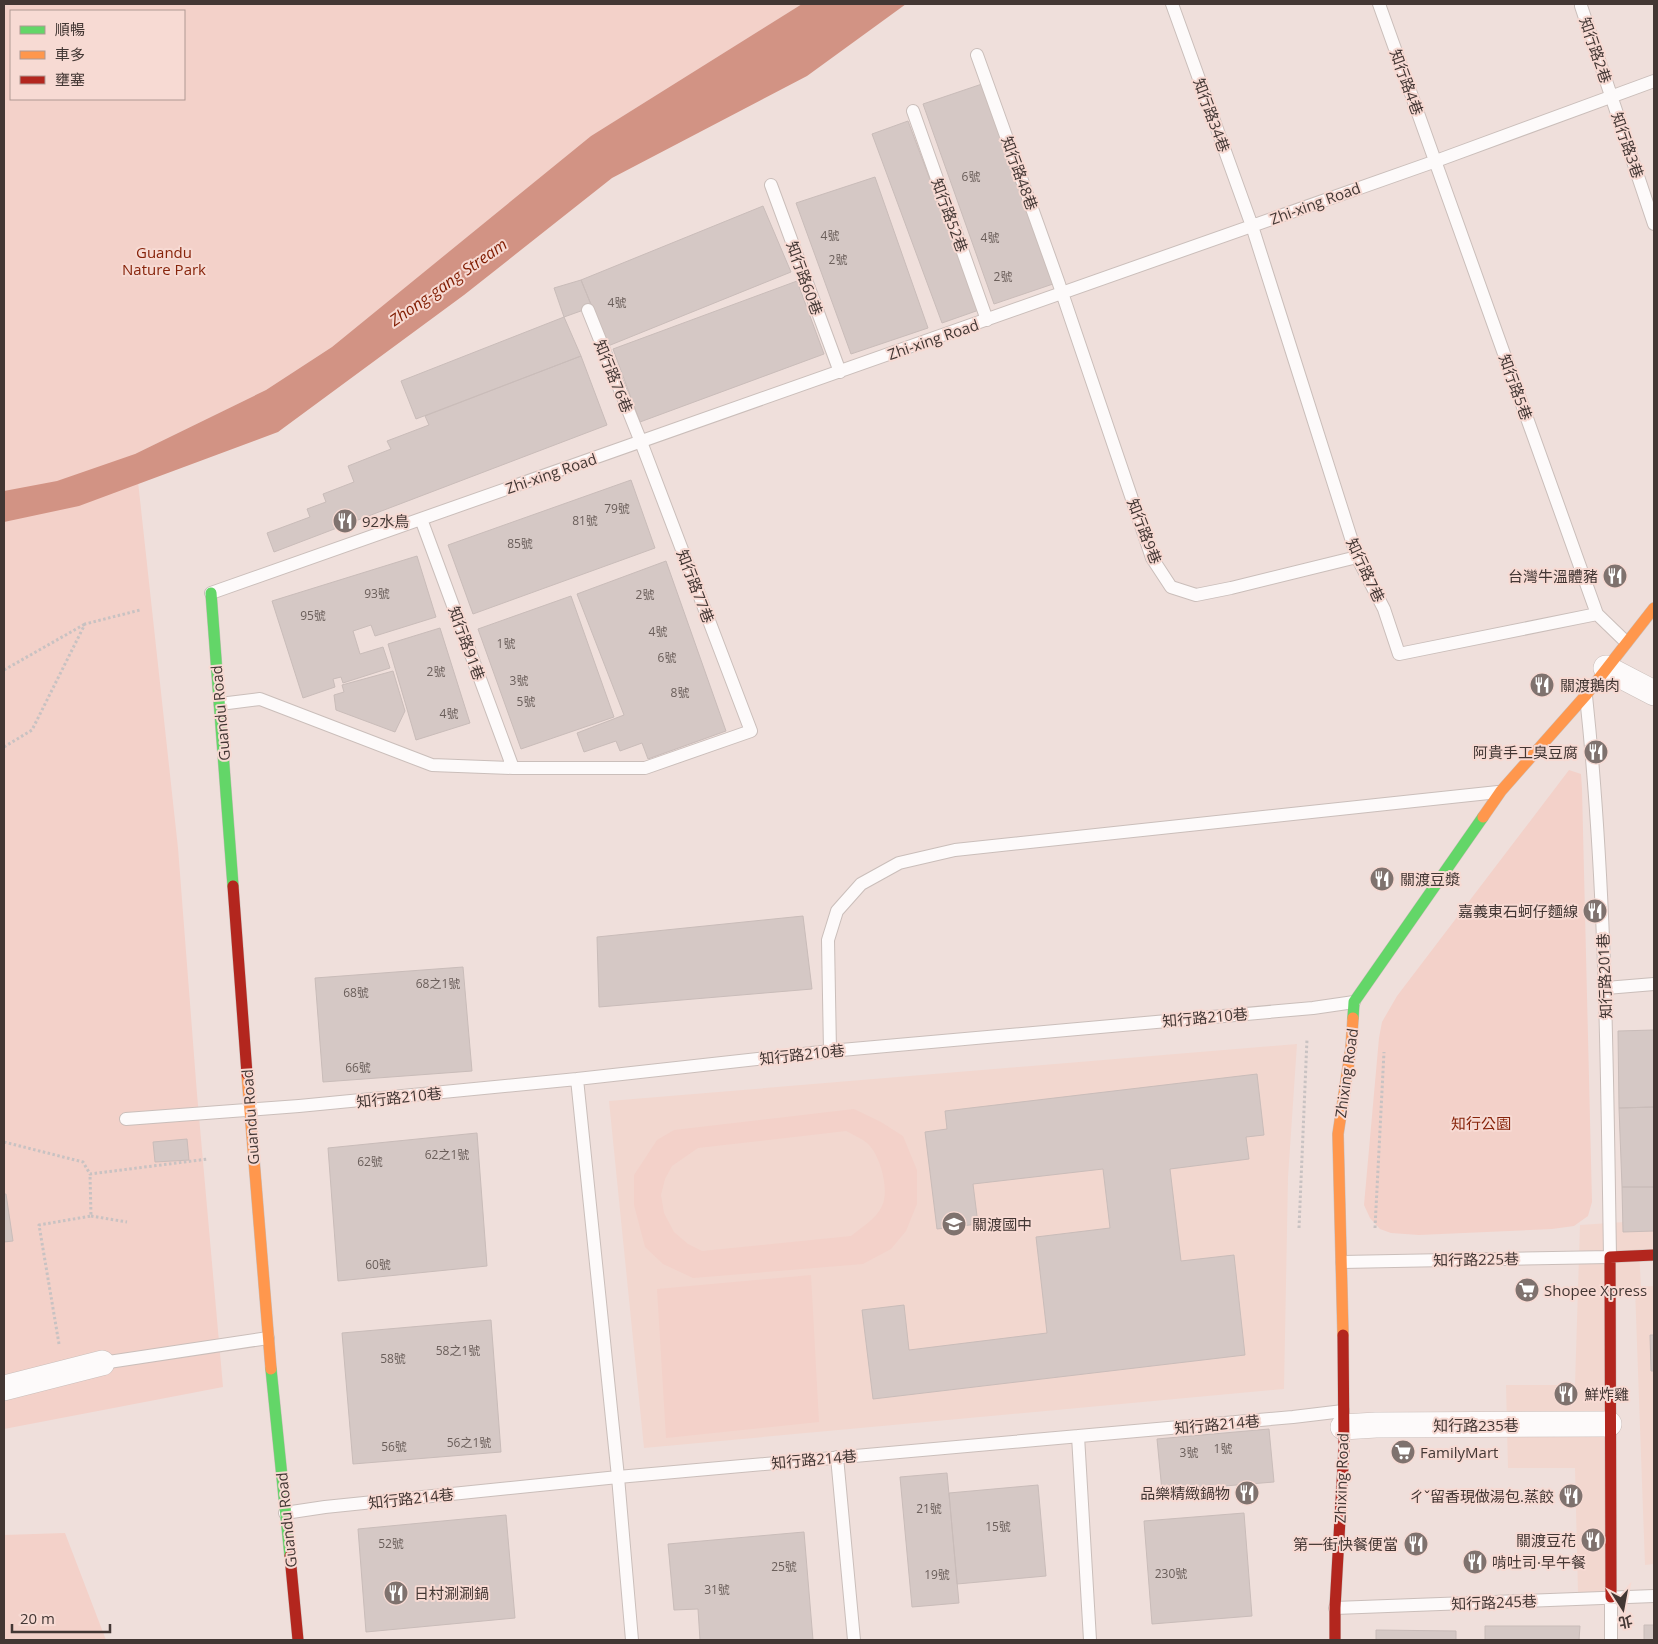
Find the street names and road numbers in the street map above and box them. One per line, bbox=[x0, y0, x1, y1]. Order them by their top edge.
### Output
street label: 知行路2巷 bbox=[1575, 14, 1617, 86]
street label: 知行路4巷 bbox=[1386, 46, 1428, 118]
street label: 知行路34巷 bbox=[1189, 75, 1235, 155]
street label: 知行路3巷 bbox=[1607, 109, 1649, 181]
street label: 知行路48巷 bbox=[997, 133, 1043, 213]
street label: 知行路52巷 bbox=[927, 175, 973, 255]
street label: Zhi-xing Road bbox=[1267, 177, 1363, 229]
street label: 知行路60巷 bbox=[782, 238, 828, 318]
street label: Zhi-xing Road bbox=[885, 314, 981, 364]
street label: 知行路76巷 bbox=[590, 336, 638, 416]
street label: 知行路5巷 bbox=[1495, 351, 1537, 423]
street label: Zhi-xing Road bbox=[503, 448, 599, 498]
street label: 知行路9巷 bbox=[1123, 495, 1167, 567]
street label: 知行路7巷 bbox=[1342, 535, 1390, 605]
street label: 知行路77巷 bbox=[673, 546, 719, 626]
street label: 知行路91巷 bbox=[444, 603, 490, 683]
street label: Guandu Road bbox=[206, 664, 234, 762]
street label: 知行路201巷 bbox=[1593, 933, 1615, 1019]
street label: 知行路210巷 bbox=[1161, 1003, 1249, 1031]
street label: Zhixing Road bbox=[1330, 1027, 1362, 1119]
street label: 知行路210巷 bbox=[758, 1040, 846, 1068]
street label: Guandu Road bbox=[237, 1069, 263, 1165]
street label: 知行路210巷 bbox=[355, 1083, 443, 1111]
street label: 知行路225巷 bbox=[1433, 1248, 1519, 1270]
street label: 知行路214巷 bbox=[1173, 1410, 1261, 1438]
street label: 知行路235巷 bbox=[1433, 1415, 1519, 1435]
street label: Zhixing Road bbox=[1329, 1433, 1353, 1523]
street label: 知行路214巷 bbox=[770, 1445, 858, 1473]
street label: Guandu Road bbox=[271, 1471, 301, 1569]
street label: 知行路214巷 bbox=[367, 1484, 455, 1512]
street label: 知行路245巷 bbox=[1451, 1591, 1537, 1613]

